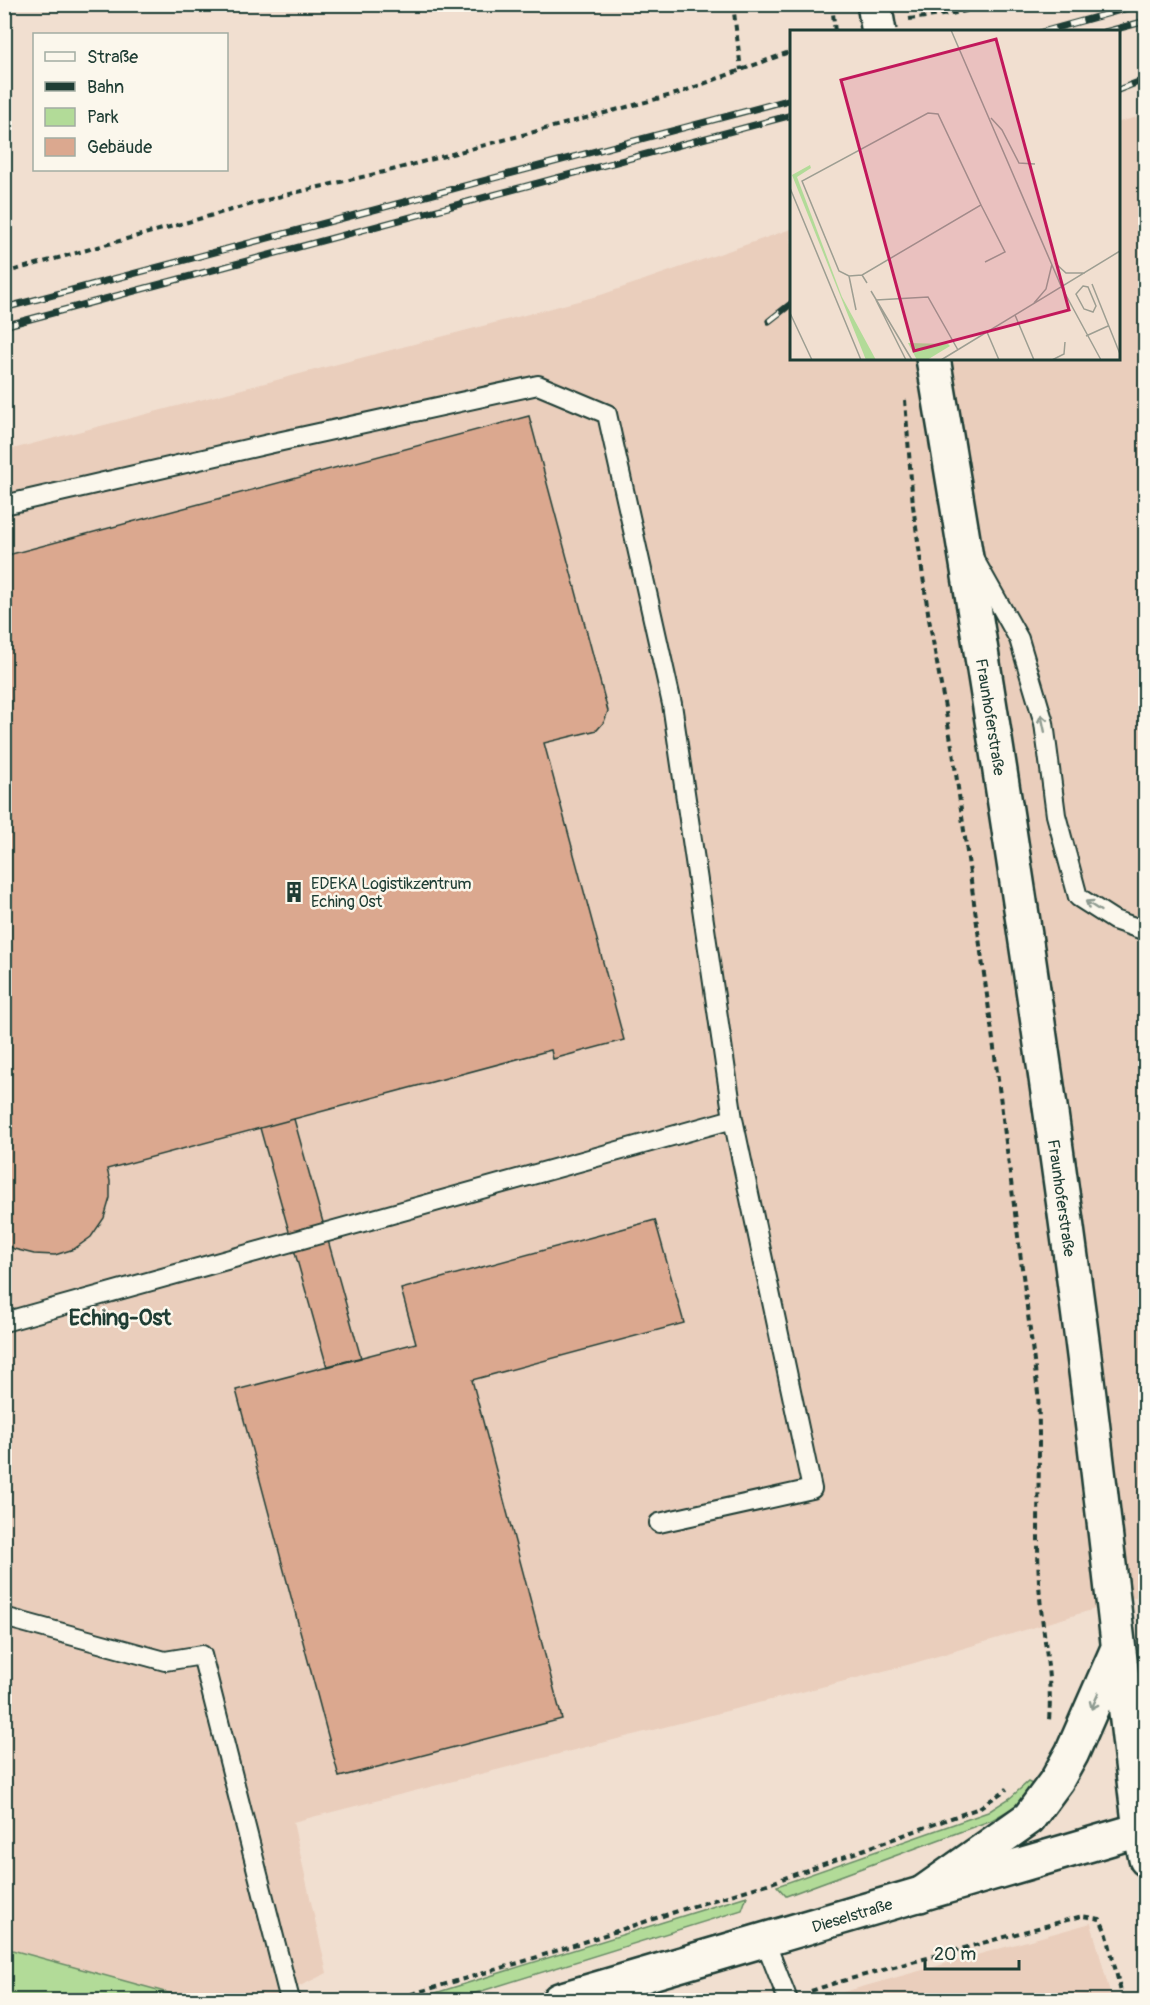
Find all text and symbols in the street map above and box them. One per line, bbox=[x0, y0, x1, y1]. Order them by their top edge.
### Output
inset map bbox=[790, 30, 1120, 360]
legend bbox=[33, 33, 228, 171]
text: Straße bbox=[87, 46, 138, 69]
text: Bahn bbox=[87, 76, 124, 99]
text: Park bbox=[87, 106, 119, 129]
text: Gebäude bbox=[87, 136, 152, 159]
street label: Fraunhoferstraße bbox=[971, 657, 1009, 777]
one-way arrow bbox=[1037, 714, 1048, 734]
place label: EDEKA Logistikzentrum Eching Ost bbox=[311, 874, 472, 912]
building icon: EDEKA Logistikzentrum Eching Ost bbox=[282, 880, 306, 904]
one-way arrow bbox=[1085, 900, 1102, 912]
street label: Fraunhoferstraße bbox=[1043, 1138, 1079, 1258]
district label: Eching-Ost bbox=[69, 1304, 172, 1332]
one-way arrow bbox=[1088, 1692, 1100, 1710]
street label: Dieselstraße bbox=[810, 1894, 895, 1938]
scale bar bbox=[925, 1933, 1020, 1971]
text: 20 m bbox=[934, 1943, 976, 1966]

